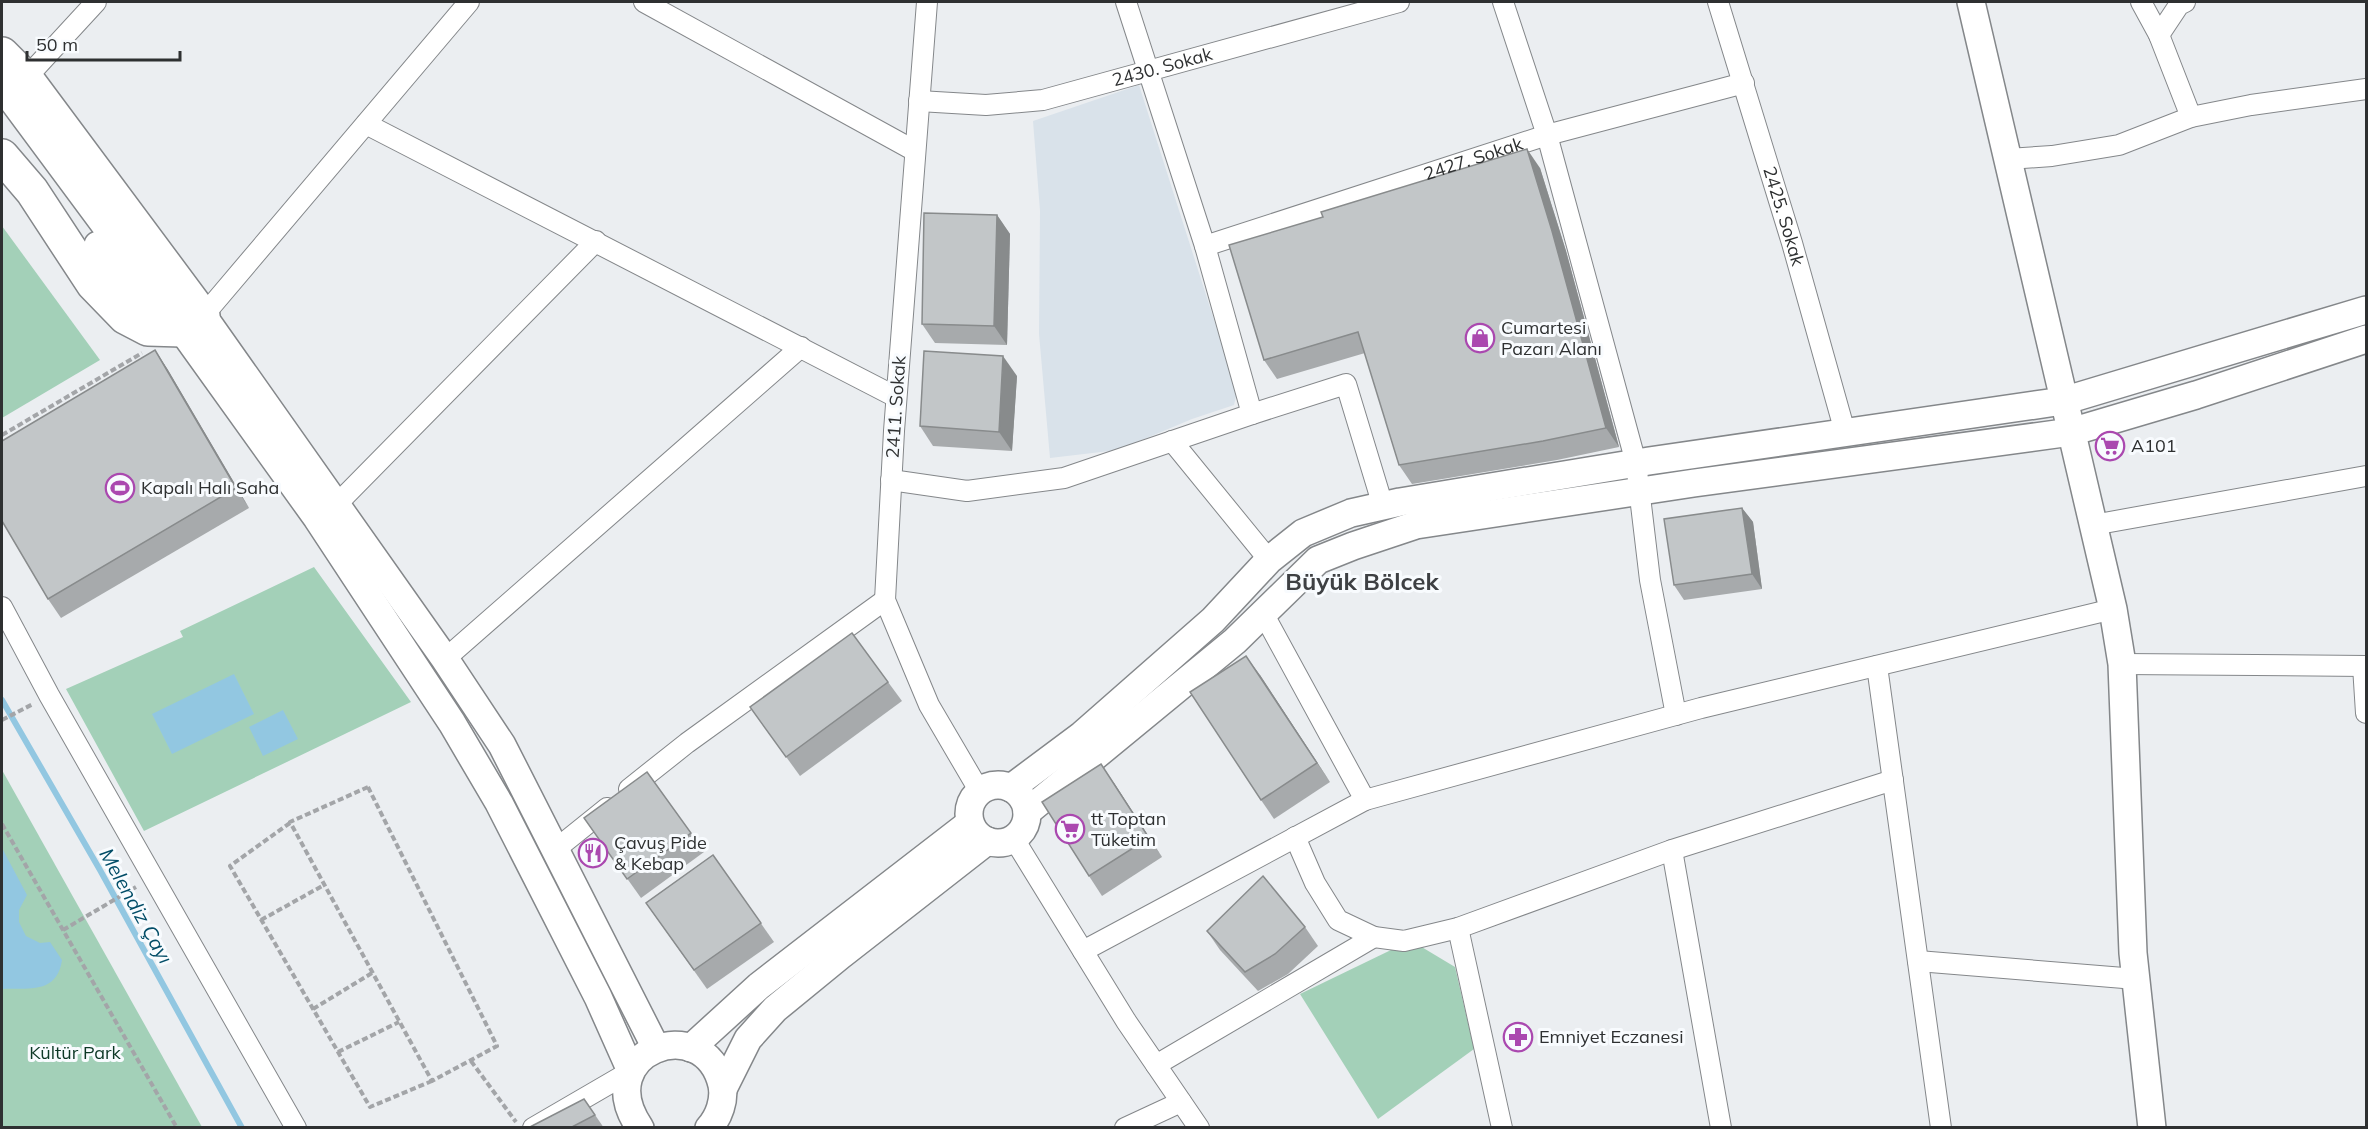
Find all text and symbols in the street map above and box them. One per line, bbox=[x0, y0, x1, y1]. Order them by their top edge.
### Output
scale bar bbox=[27, 24, 180, 62]
text: 50 m bbox=[36, 33, 78, 56]
street label: 2430. Sokak bbox=[1109, 42, 1215, 91]
street label: 2427. Sokak bbox=[1421, 131, 1526, 185]
street label: 2425. Sokak bbox=[1758, 163, 1810, 269]
place label: Cumartesi Pazarı Alanı bbox=[1501, 316, 1602, 360]
shop icon: Cumartesi Pazarı Alanı bbox=[1464, 322, 1496, 354]
street label: 2411. Sokak bbox=[880, 354, 911, 459]
supermarket icon: A101 bbox=[2094, 430, 2126, 462]
place label: A101 bbox=[2131, 434, 2177, 457]
sports icon: Kapalı Halı Saha bbox=[104, 472, 136, 504]
place label: Kapalı Halı Saha bbox=[141, 476, 279, 499]
district label: Büyük Bölcek bbox=[1285, 566, 1439, 596]
place label: tt Toptan Tüketim bbox=[1091, 807, 1166, 851]
supermarket icon: tt Toptan Tüketim bbox=[1054, 813, 1086, 845]
place label: Çavuş Pide & Kebap bbox=[614, 831, 707, 875]
restaurant icon: Çavuş Pide & Kebap bbox=[577, 837, 609, 869]
water label: Melendiz Çayı bbox=[94, 844, 178, 968]
pharmacy icon: Emniyet Eczanesi bbox=[1502, 1021, 1534, 1053]
place label: Emniyet Eczanesi bbox=[1539, 1025, 1683, 1048]
park label: Kültür Park bbox=[29, 1041, 122, 1064]

